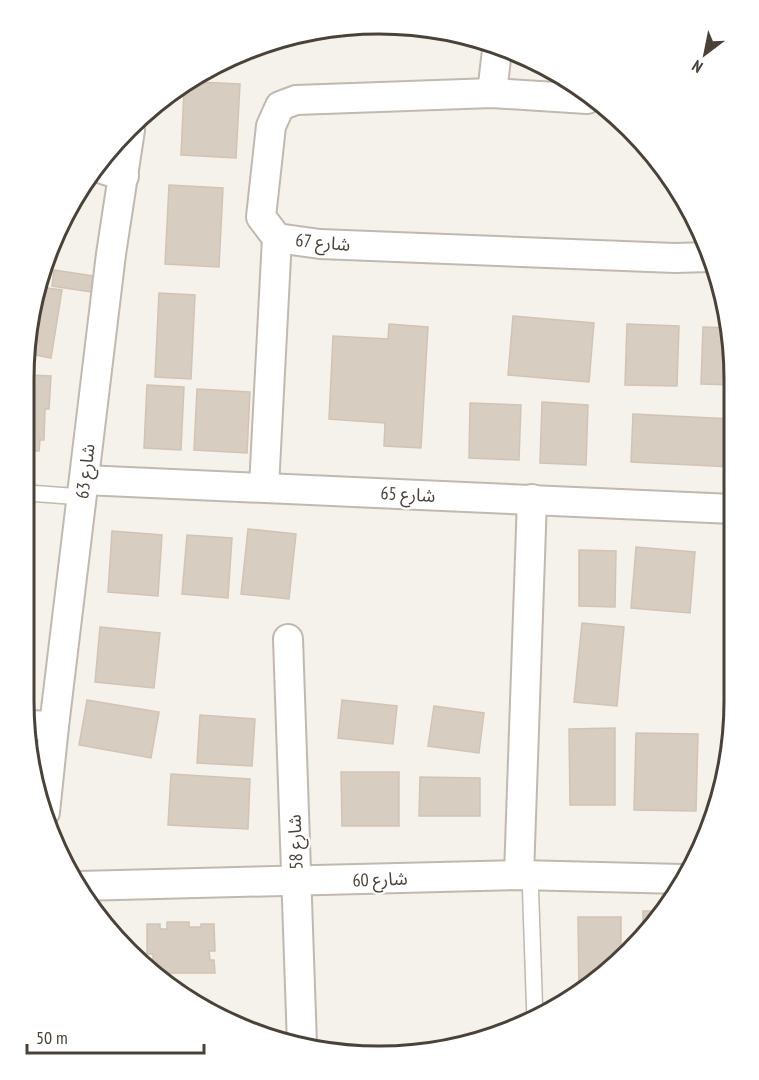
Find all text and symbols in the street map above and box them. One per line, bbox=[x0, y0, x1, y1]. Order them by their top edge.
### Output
north arrow bbox=[675, 24, 735, 84]
text: N bbox=[688, 56, 706, 77]
street label: شارع 67 bbox=[294, 228, 351, 259]
street label: شارع 63 bbox=[70, 442, 103, 500]
street label: شارع 65 bbox=[380, 481, 436, 510]
street label: شارع 58 bbox=[283, 814, 310, 870]
street label: شارع 60 bbox=[352, 867, 408, 894]
scale bar bbox=[27, 1017, 204, 1055]
text: 50 m bbox=[36, 1026, 68, 1049]

